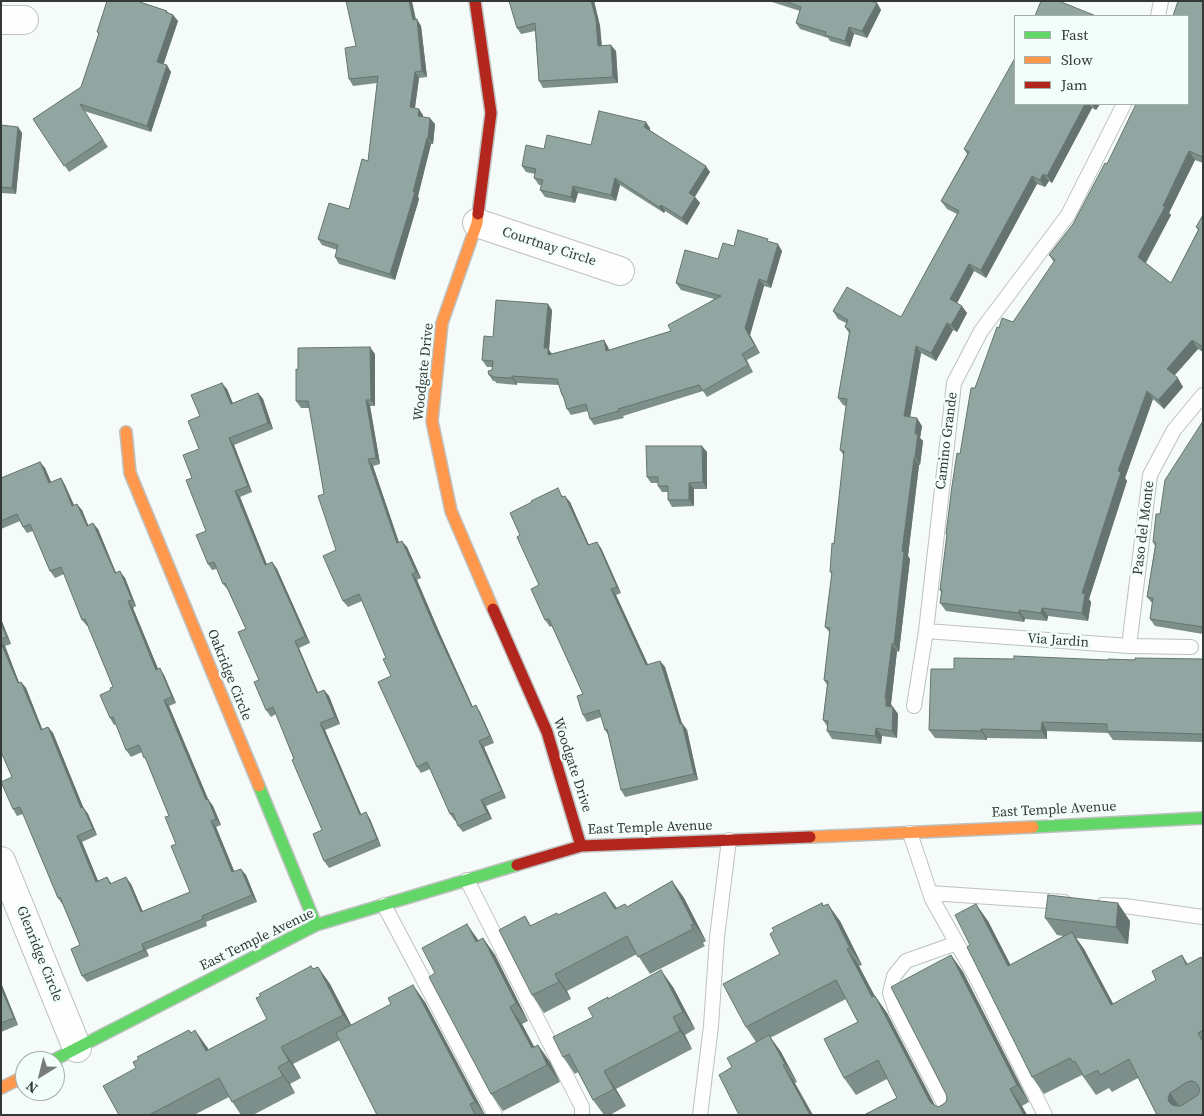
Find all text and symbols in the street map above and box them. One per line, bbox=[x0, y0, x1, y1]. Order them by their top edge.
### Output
legend bbox=[1014, 15, 1189, 105]
text: Fast bbox=[1061, 24, 1088, 45]
text: Slow bbox=[1061, 49, 1093, 70]
text: Jam bbox=[1061, 74, 1087, 95]
street label: Courtnay Circle bbox=[500, 224, 598, 270]
street label: Woodgate Drive bbox=[411, 322, 437, 422]
street label: Camino Grande bbox=[933, 391, 961, 491]
street label: Paso del Monte bbox=[1130, 480, 1158, 576]
street label: Oakridge Circle bbox=[203, 627, 255, 723]
street label: Via Jardin bbox=[1027, 630, 1089, 652]
street label: Woodgate Drive bbox=[549, 716, 595, 814]
street label: East Temple Avenue bbox=[991, 798, 1117, 822]
street label: East Temple Avenue bbox=[587, 817, 713, 839]
street label: Glenridge Circle bbox=[12, 904, 66, 1004]
street label: East Temple Avenue bbox=[197, 905, 317, 975]
north arrow bbox=[15, 1051, 65, 1101]
text: N bbox=[22, 1076, 42, 1098]

